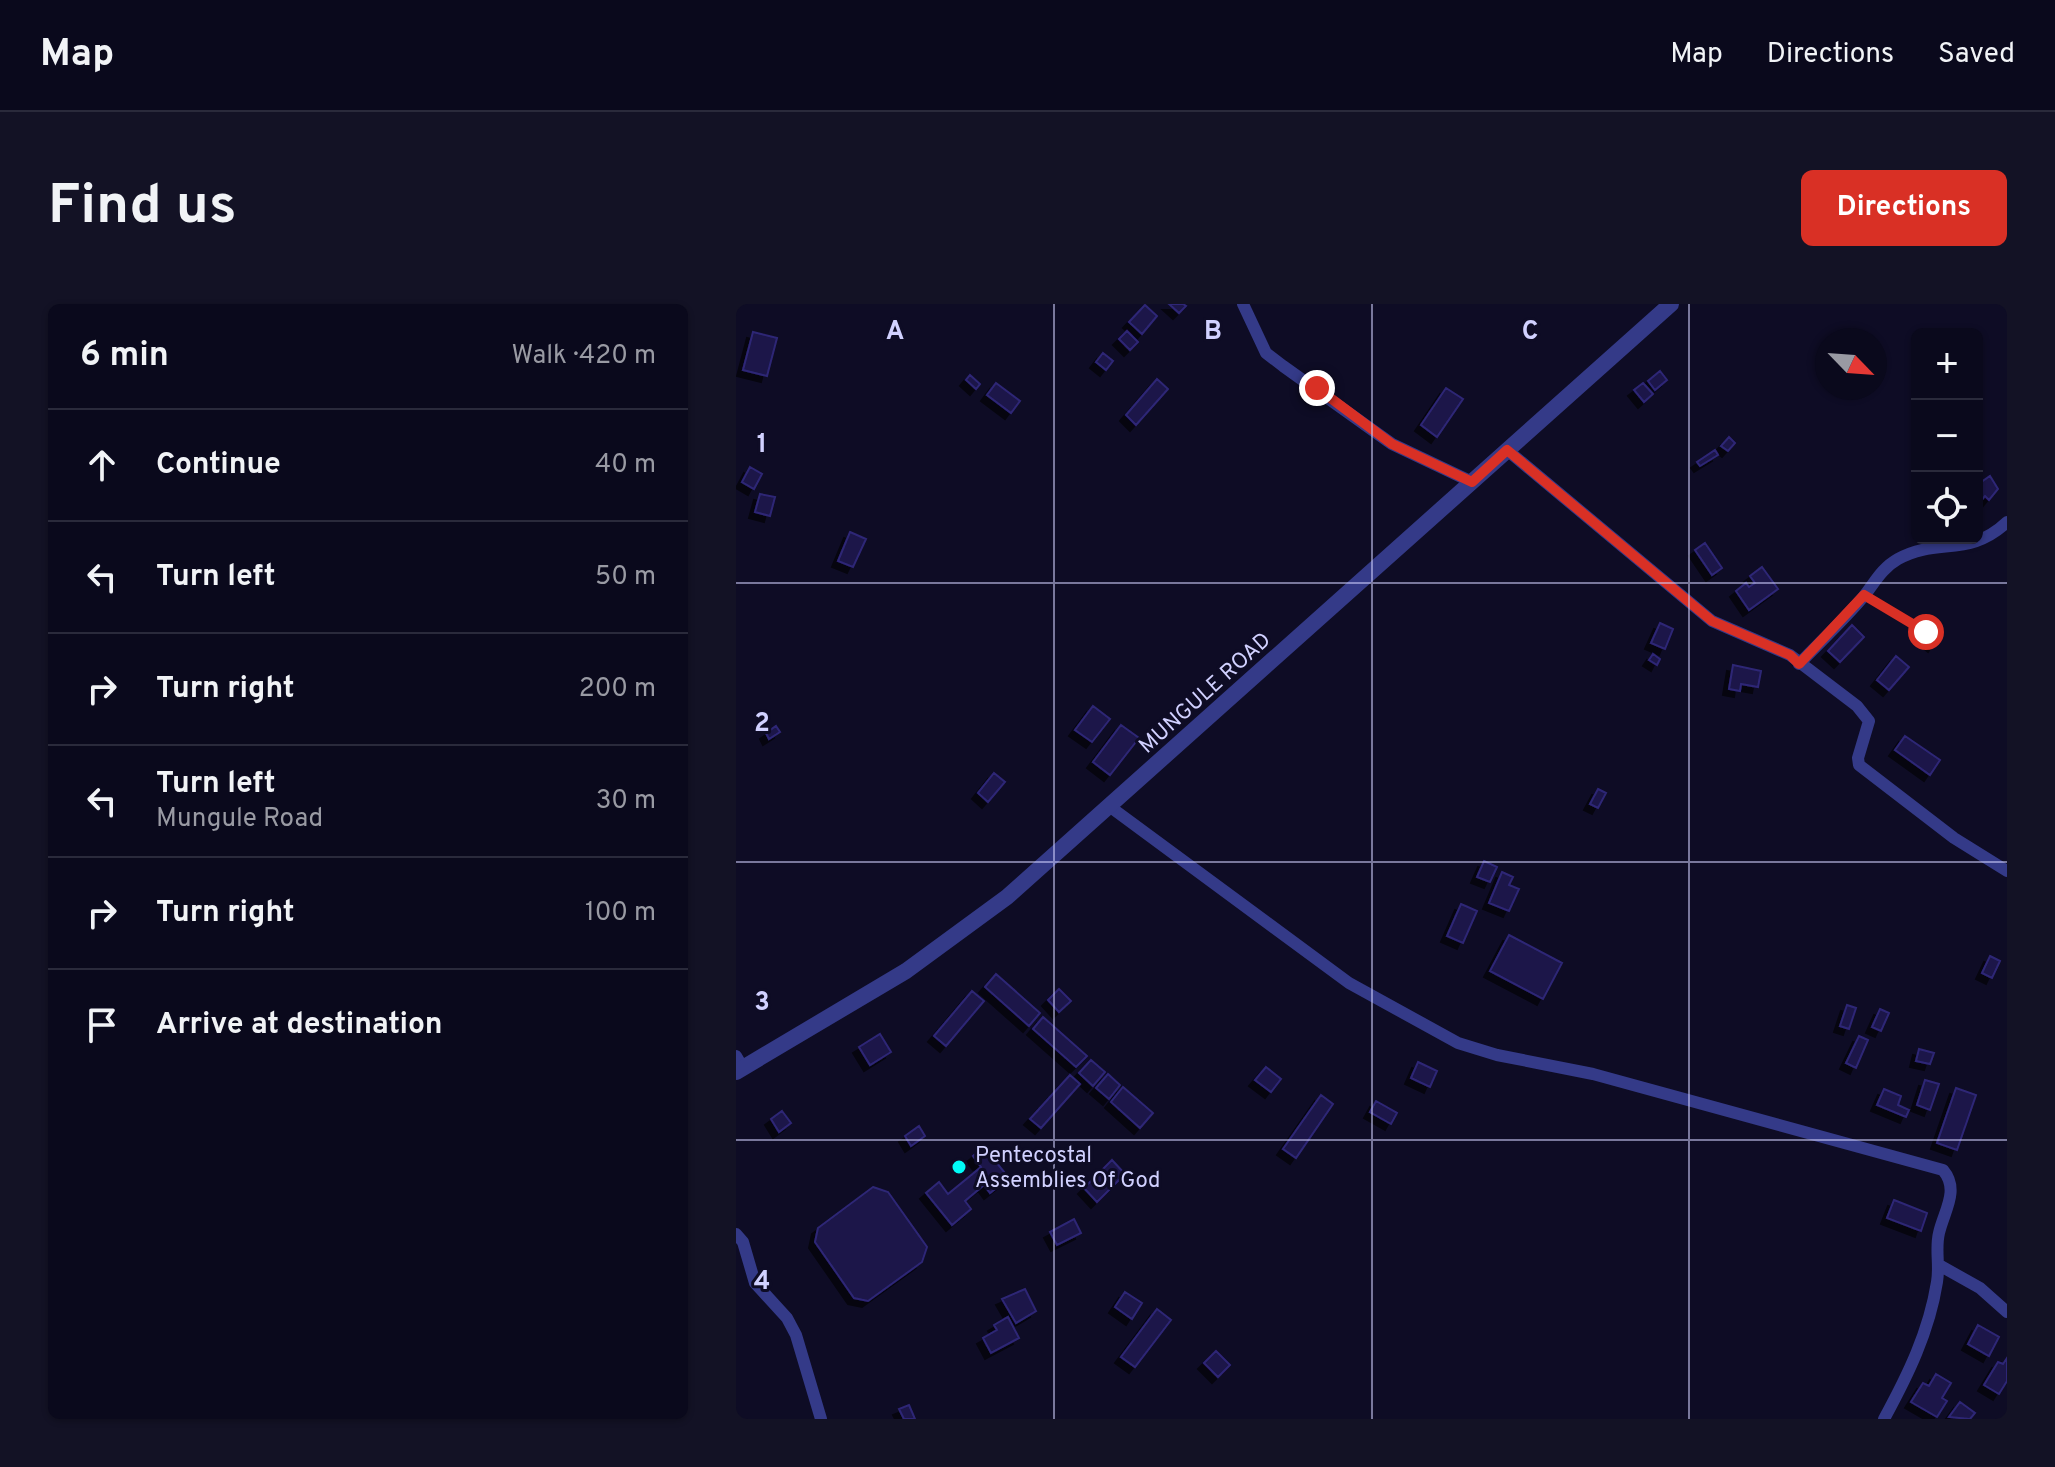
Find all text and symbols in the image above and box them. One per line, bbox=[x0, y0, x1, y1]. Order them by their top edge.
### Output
text: Map bbox=[40, 31, 114, 80]
text: Map bbox=[1670, 37, 1723, 73]
text: Directions bbox=[1767, 37, 1894, 73]
text: Saved bbox=[1938, 37, 2015, 73]
button: Directions bbox=[1801, 170, 2007, 246]
text: Find us bbox=[48, 173, 237, 243]
text: A bbox=[886, 316, 904, 349]
text: B bbox=[1204, 316, 1222, 349]
text: C bbox=[1522, 316, 1538, 349]
north arrow bbox=[1815, 328, 1887, 400]
map controls bbox=[1911, 328, 1983, 544]
button: + bbox=[1911, 328, 1983, 400]
text: 6 min bbox=[80, 335, 169, 378]
text: Walk · 420 m bbox=[511, 340, 656, 373]
route end bbox=[1299, 370, 1335, 406]
button: − bbox=[1911, 400, 1983, 472]
text: 1 bbox=[757, 429, 767, 462]
icon: ahead bbox=[80, 443, 124, 487]
text: Continue bbox=[156, 447, 281, 484]
text: 40 m bbox=[595, 449, 656, 482]
button: locate bbox=[1911, 472, 1983, 544]
icon: left bbox=[80, 555, 124, 599]
text: Turn left bbox=[156, 559, 276, 596]
text: 50 m bbox=[595, 561, 656, 594]
route start bbox=[1908, 614, 1944, 650]
street label: MUNGULE ROAD bbox=[1134, 627, 1277, 760]
icon: right bbox=[80, 667, 124, 711]
text: Turn right bbox=[156, 671, 294, 708]
text: 200 m bbox=[579, 673, 656, 706]
text: 2 bbox=[754, 708, 770, 741]
text: Turn left bbox=[156, 766, 276, 803]
icon: left bbox=[80, 779, 124, 823]
text: 30 m bbox=[596, 785, 656, 818]
text: Mungule Road bbox=[156, 803, 323, 836]
icon: right bbox=[80, 891, 124, 935]
text: Turn right bbox=[156, 895, 294, 932]
text: 100 m bbox=[585, 897, 656, 930]
text: 3 bbox=[754, 987, 770, 1020]
icon: arrive bbox=[80, 1003, 124, 1047]
text: Arrive at destination bbox=[156, 1007, 442, 1044]
place label: Pentecostal Assemblies Of God bbox=[975, 1143, 1160, 1195]
marker: Pentecostal Assemblies Of God bbox=[950, 1158, 968, 1176]
text: 4 bbox=[754, 1266, 770, 1299]

